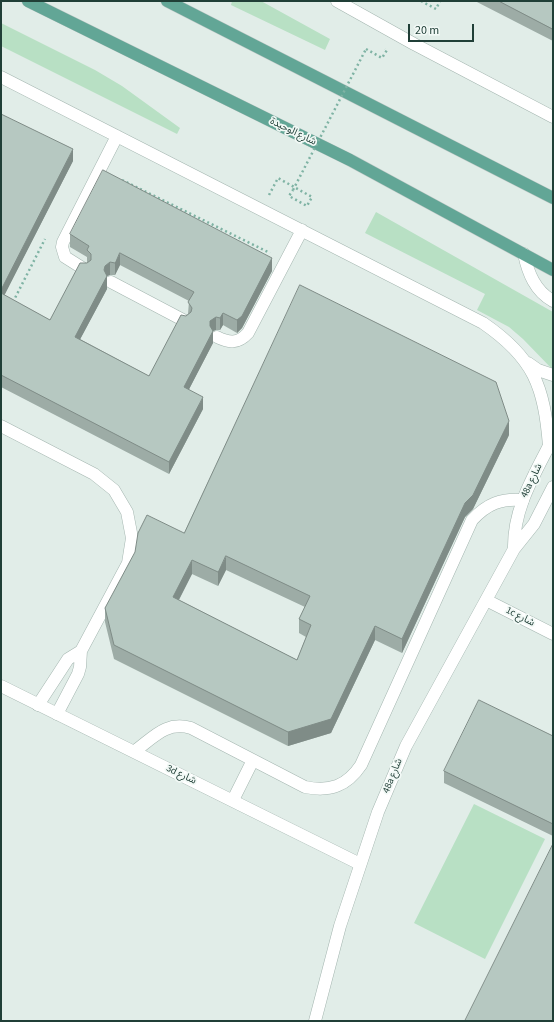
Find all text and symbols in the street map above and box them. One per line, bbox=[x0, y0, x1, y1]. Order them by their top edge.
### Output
scale bar bbox=[410, 16, 476, 42]
text: 20 m bbox=[415, 22, 439, 39]
street label: شارع الوحيدة bbox=[268, 116, 318, 148]
street label: 48a شارع bbox=[519, 462, 545, 500]
street label: 1c شارع bbox=[503, 605, 537, 629]
street label: 48a شارع bbox=[381, 757, 405, 795]
street label: 3d شارع bbox=[164, 763, 198, 787]

